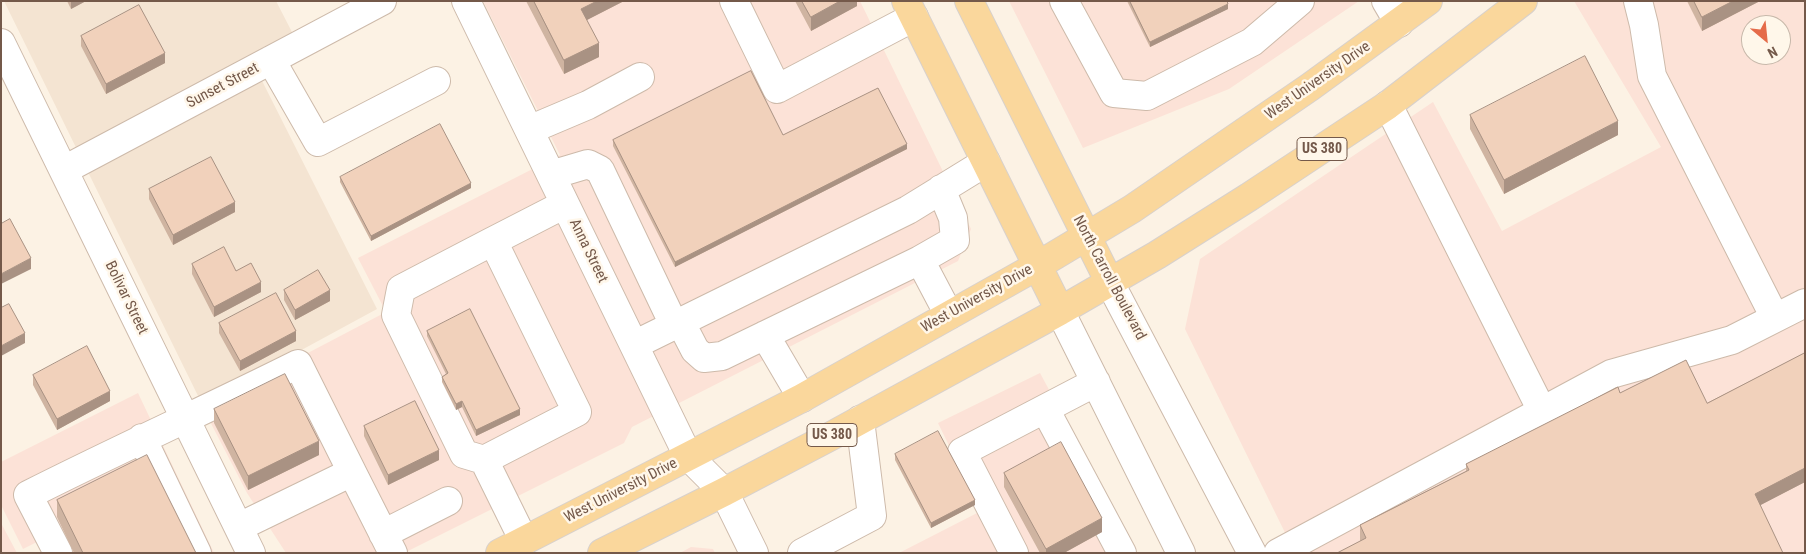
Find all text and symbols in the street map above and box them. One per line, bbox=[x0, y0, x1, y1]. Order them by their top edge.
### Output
north arrow bbox=[1741, 15, 1791, 65]
street label: West University Drive bbox=[1262, 38, 1374, 124]
text: N bbox=[1765, 43, 1780, 61]
street label: Sunset Street bbox=[184, 59, 262, 113]
road number: US 380 bbox=[1297, 138, 1347, 160]
street label: North Carroll Boulevard bbox=[1069, 213, 1149, 343]
street label: Anna Street bbox=[565, 216, 611, 286]
street label: Bolivar Street bbox=[101, 258, 151, 338]
street label: West University Drive bbox=[918, 261, 1036, 337]
road number: US 380 bbox=[807, 424, 857, 446]
street label: West University Drive bbox=[562, 455, 680, 527]

